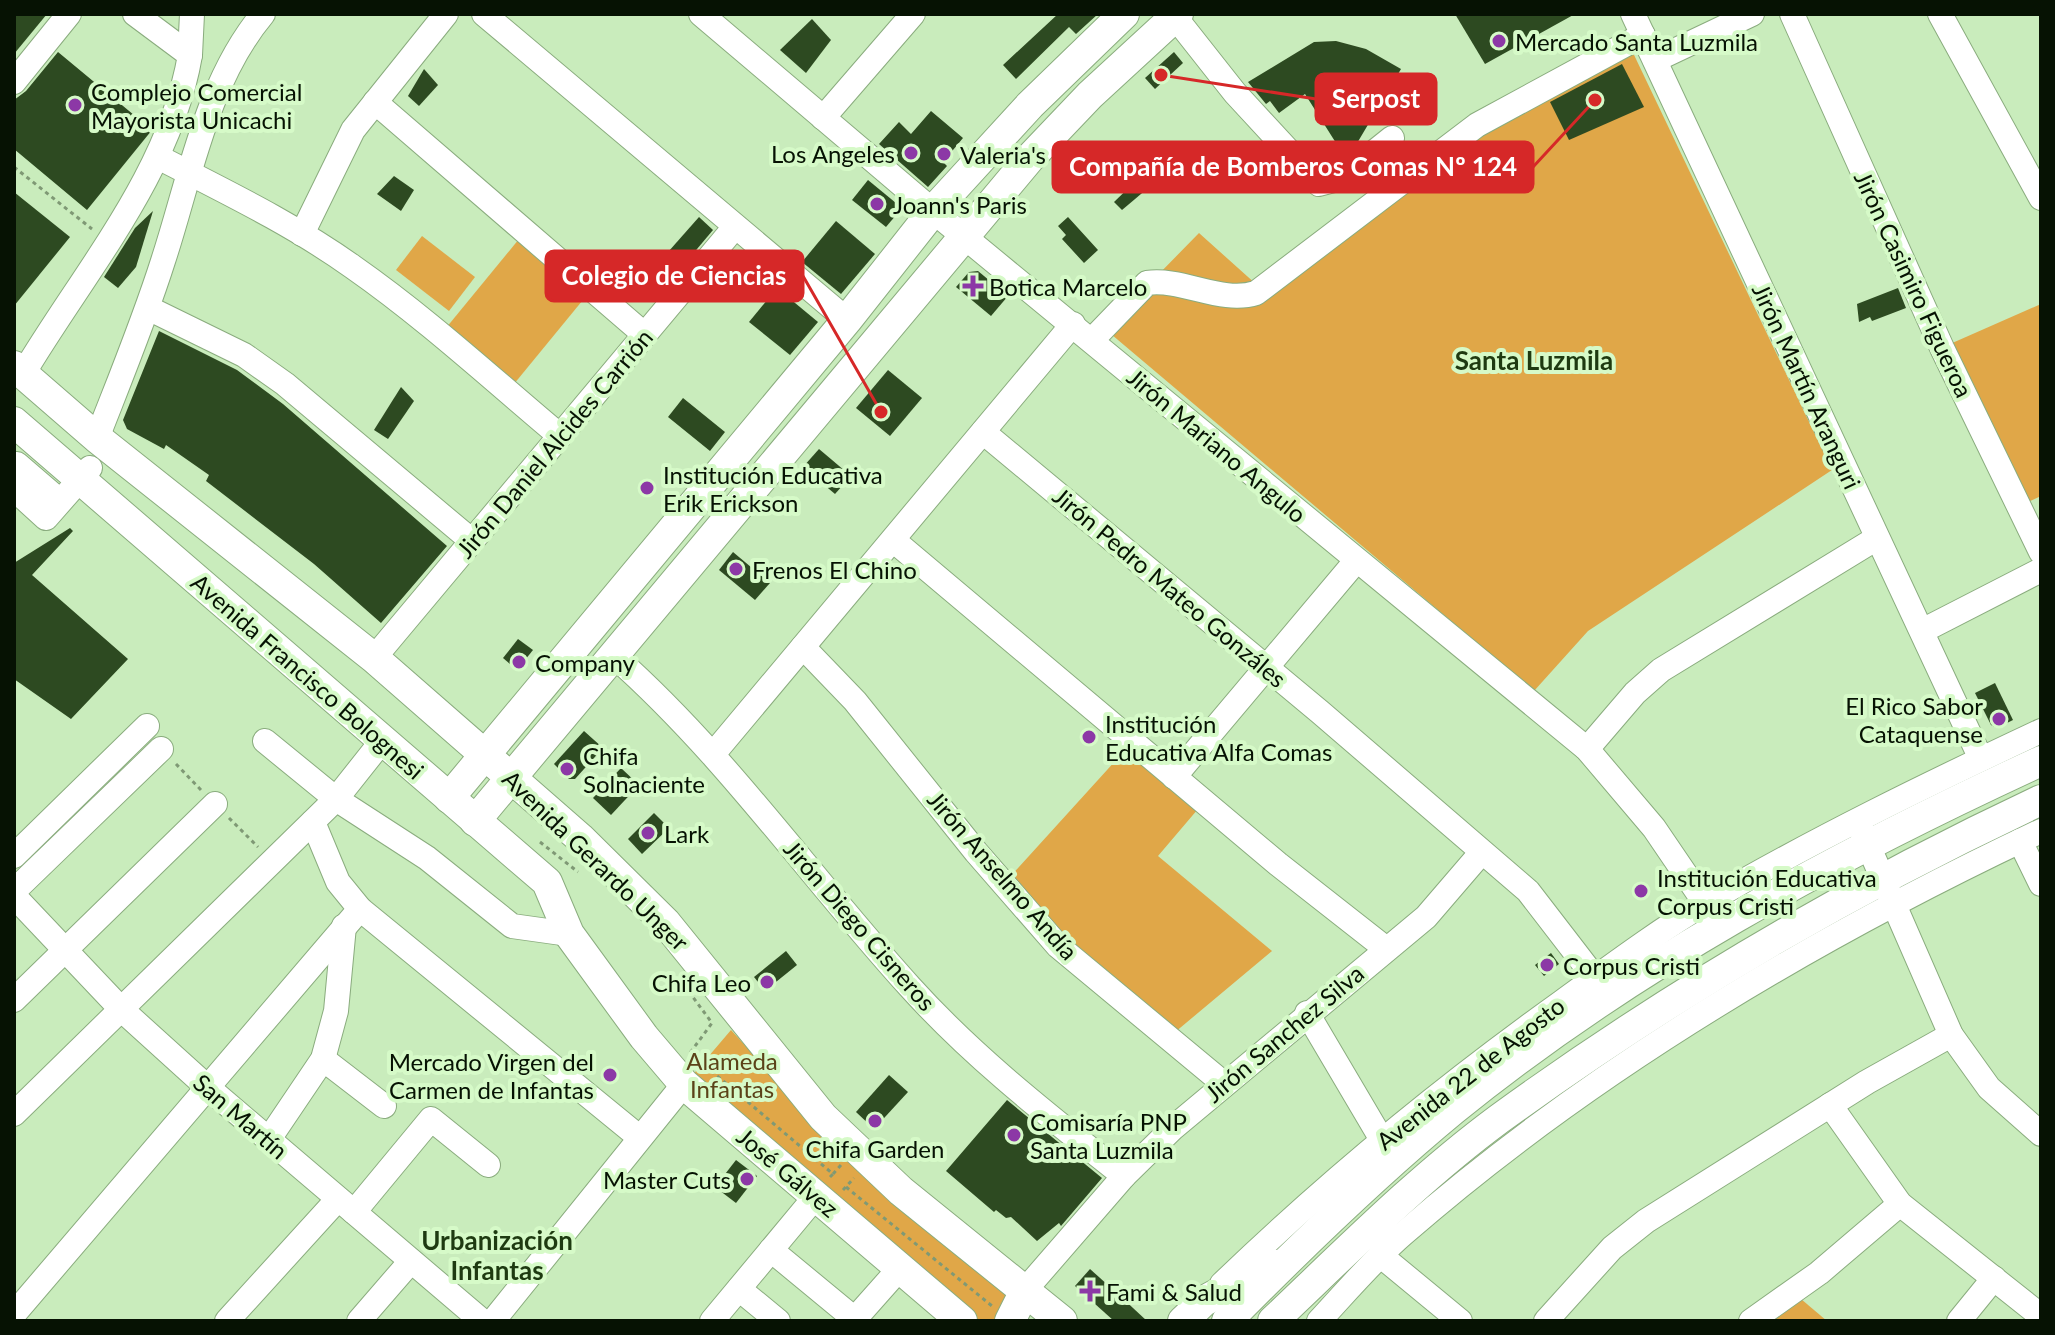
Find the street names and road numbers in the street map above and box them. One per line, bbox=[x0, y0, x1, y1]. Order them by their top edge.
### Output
street label: Jirón Casimiro Figueroa bbox=[1849, 166, 1979, 402]
street label: Jirón Martín Aranguri bbox=[1747, 279, 1867, 493]
street label: Jirón Daniel Alcides Carrión bbox=[450, 323, 658, 563]
street label: Jirón Mariano Angulo bbox=[1122, 362, 1312, 528]
street label: Jirón Pedro Mateo Gonzáles bbox=[1047, 481, 1293, 693]
street label: Avenida Francisco Bolognesi bbox=[186, 567, 430, 785]
street label: Avenida Gerardo Unger bbox=[497, 764, 695, 956]
street label: Jirón Anselmo Andía bbox=[922, 785, 1084, 965]
street label: Jirón Diego Cisneros bbox=[778, 834, 942, 1016]
street label: Jirón Sanchez Silva bbox=[1199, 958, 1369, 1108]
street label: Avenida 22 de Agosto bbox=[1370, 991, 1570, 1155]
street label: San Martín bbox=[188, 1067, 294, 1165]
street label: José Gálvez bbox=[732, 1121, 845, 1223]

